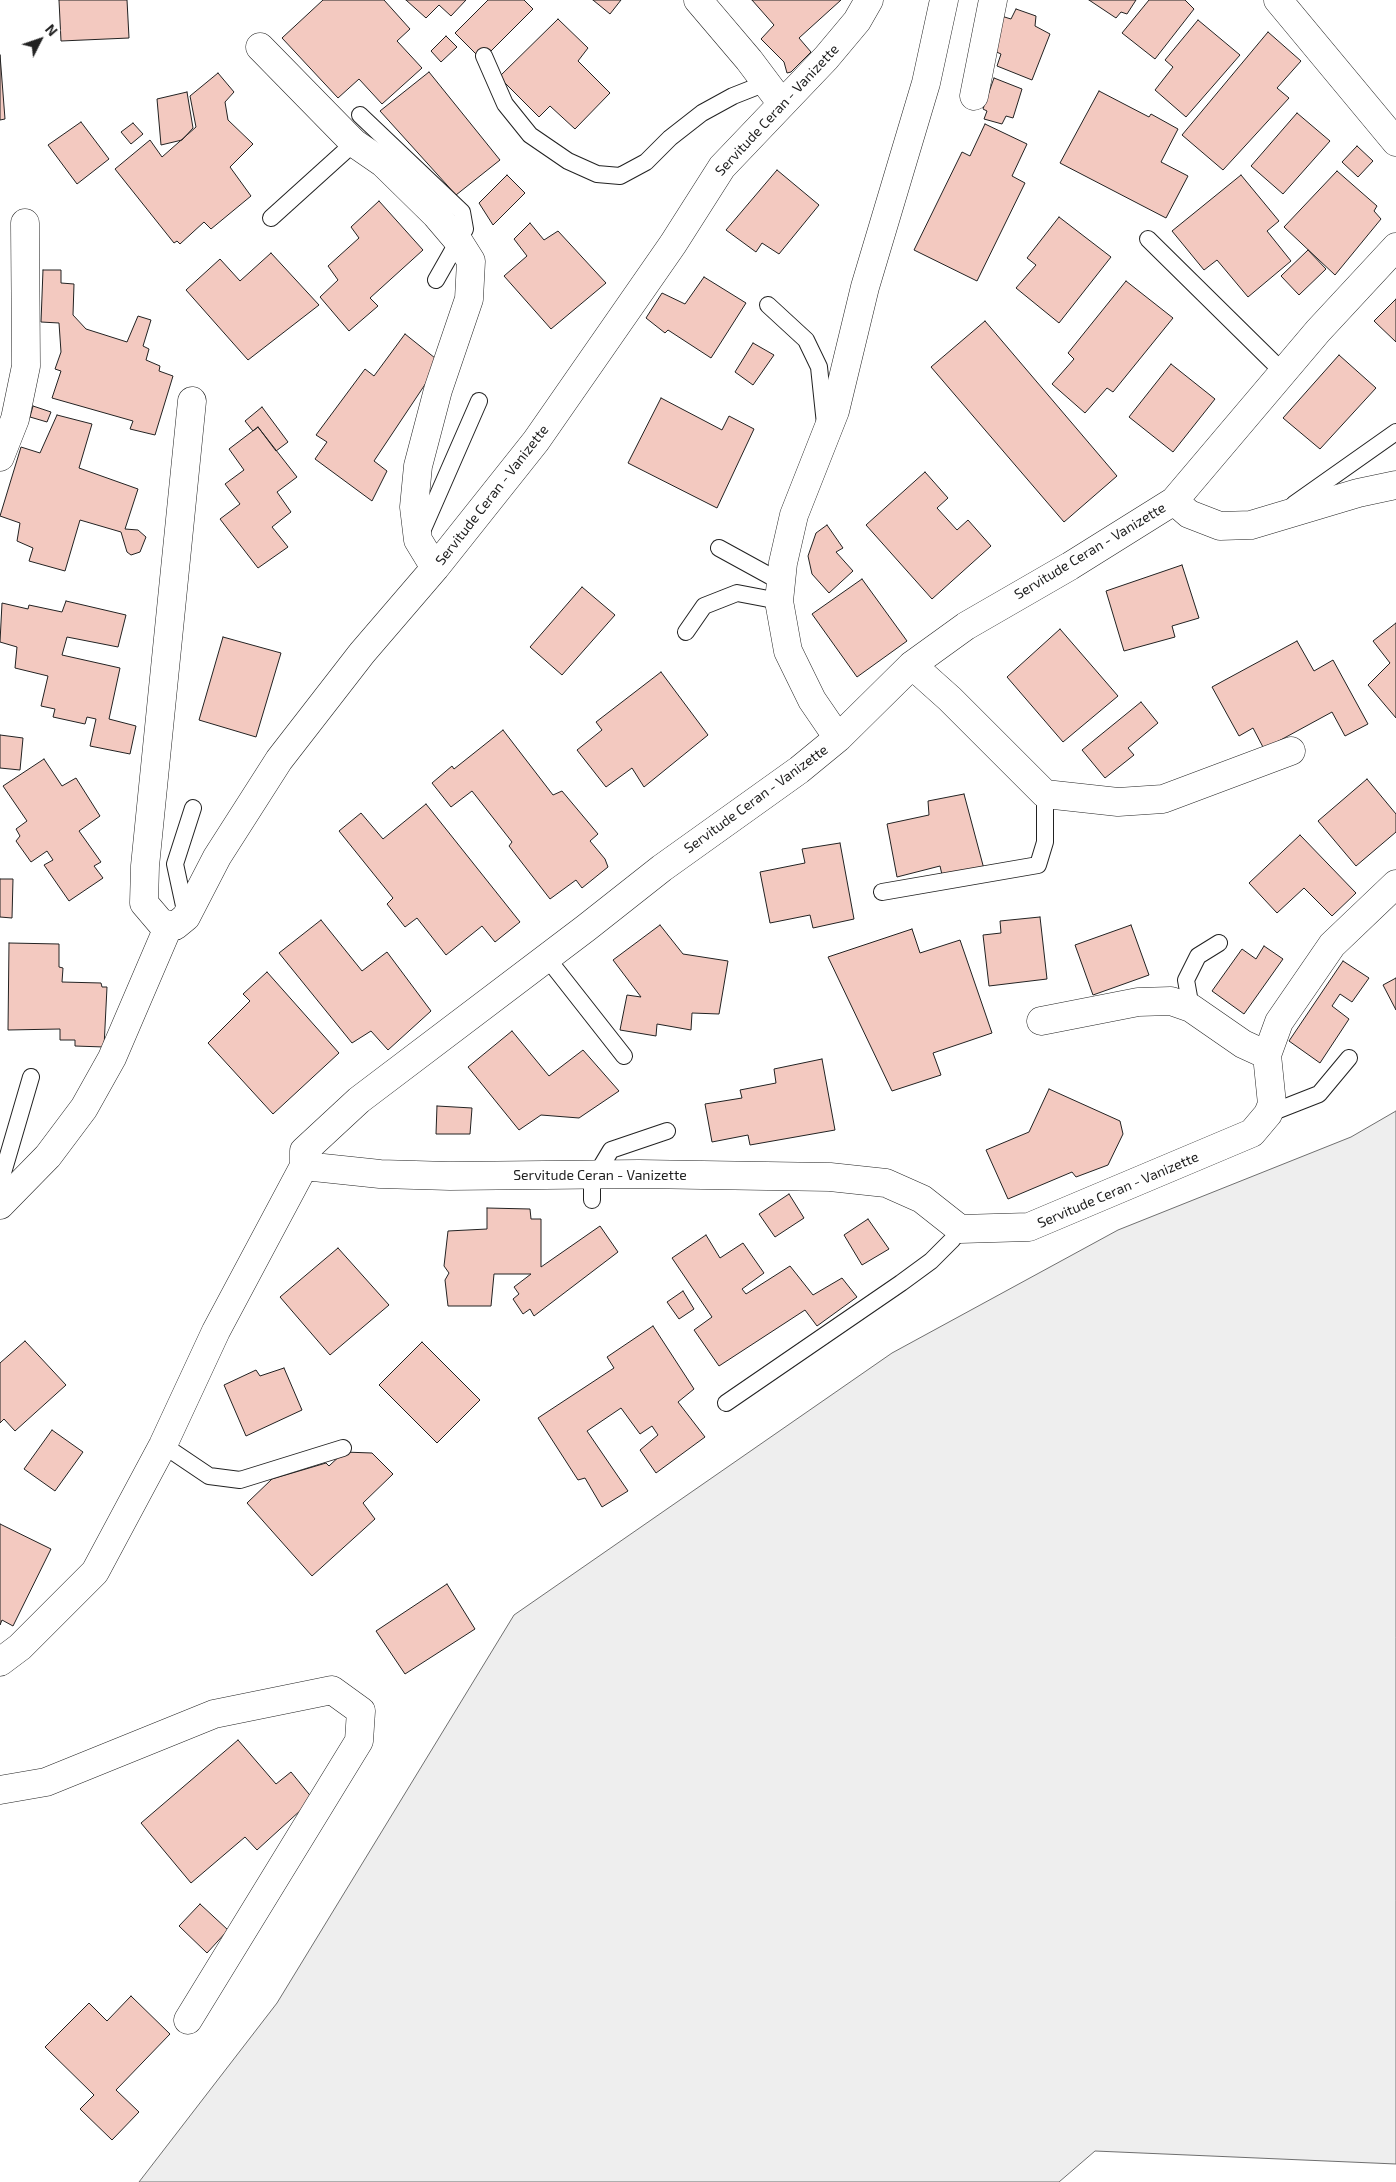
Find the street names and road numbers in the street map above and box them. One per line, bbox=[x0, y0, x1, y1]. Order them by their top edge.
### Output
street label: Servitude Ceran - Vanizette bbox=[712, 41, 842, 179]
street label: Servitude Ceran - Vanizette bbox=[432, 421, 552, 569]
street label: Servitude Ceran - Vanizette bbox=[1011, 499, 1169, 603]
street label: Servitude Ceran - Vanizette bbox=[681, 741, 831, 857]
street label: Servitude Ceran - Vanizette bbox=[1035, 1148, 1201, 1232]
street label: Servitude Ceran - Vanizette bbox=[513, 1167, 687, 1183]

